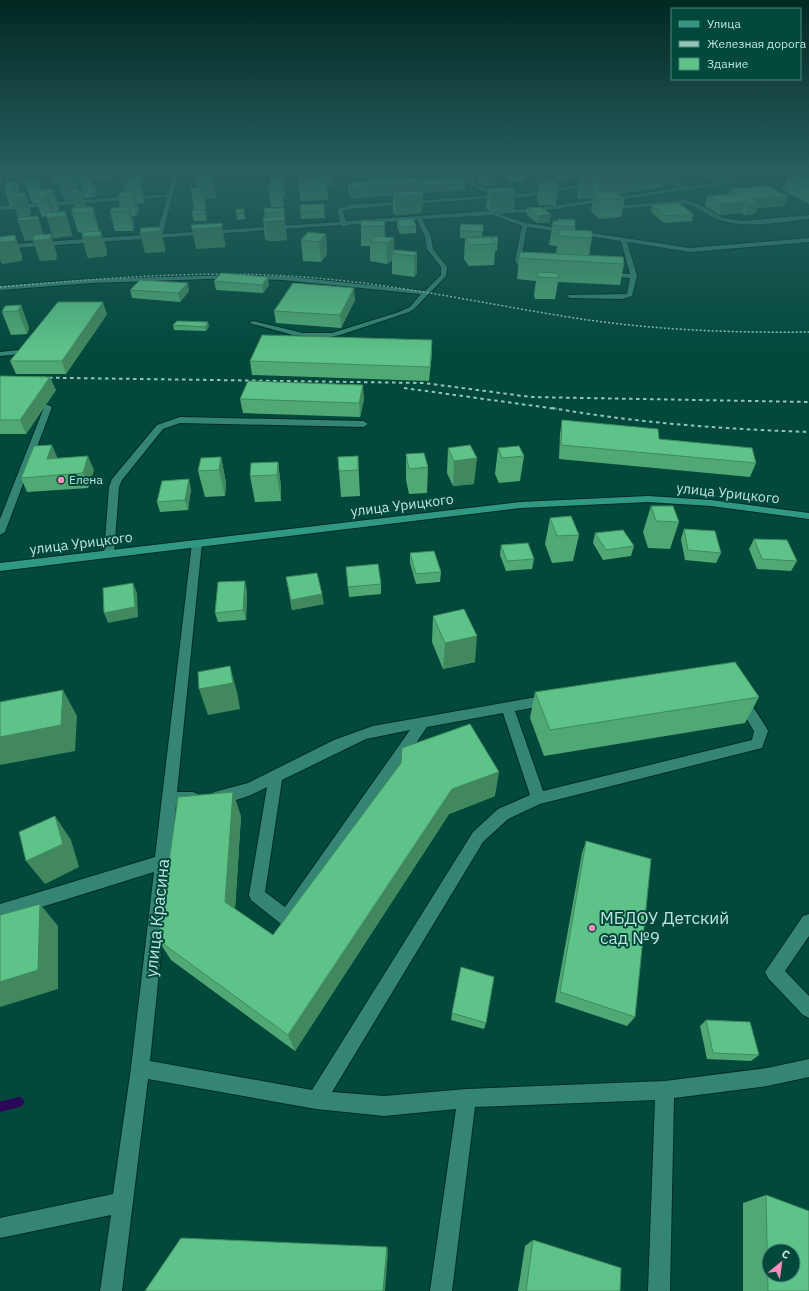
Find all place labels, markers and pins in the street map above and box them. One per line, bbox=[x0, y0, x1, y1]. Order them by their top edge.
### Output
place label: Елена bbox=[69, 472, 103, 487]
marker: Елена bbox=[56, 475, 66, 485]
place label: МБДОУ Детский сад №9 bbox=[600, 907, 729, 949]
marker: МБДОУ Детский сад №9 bbox=[587, 923, 597, 933]

